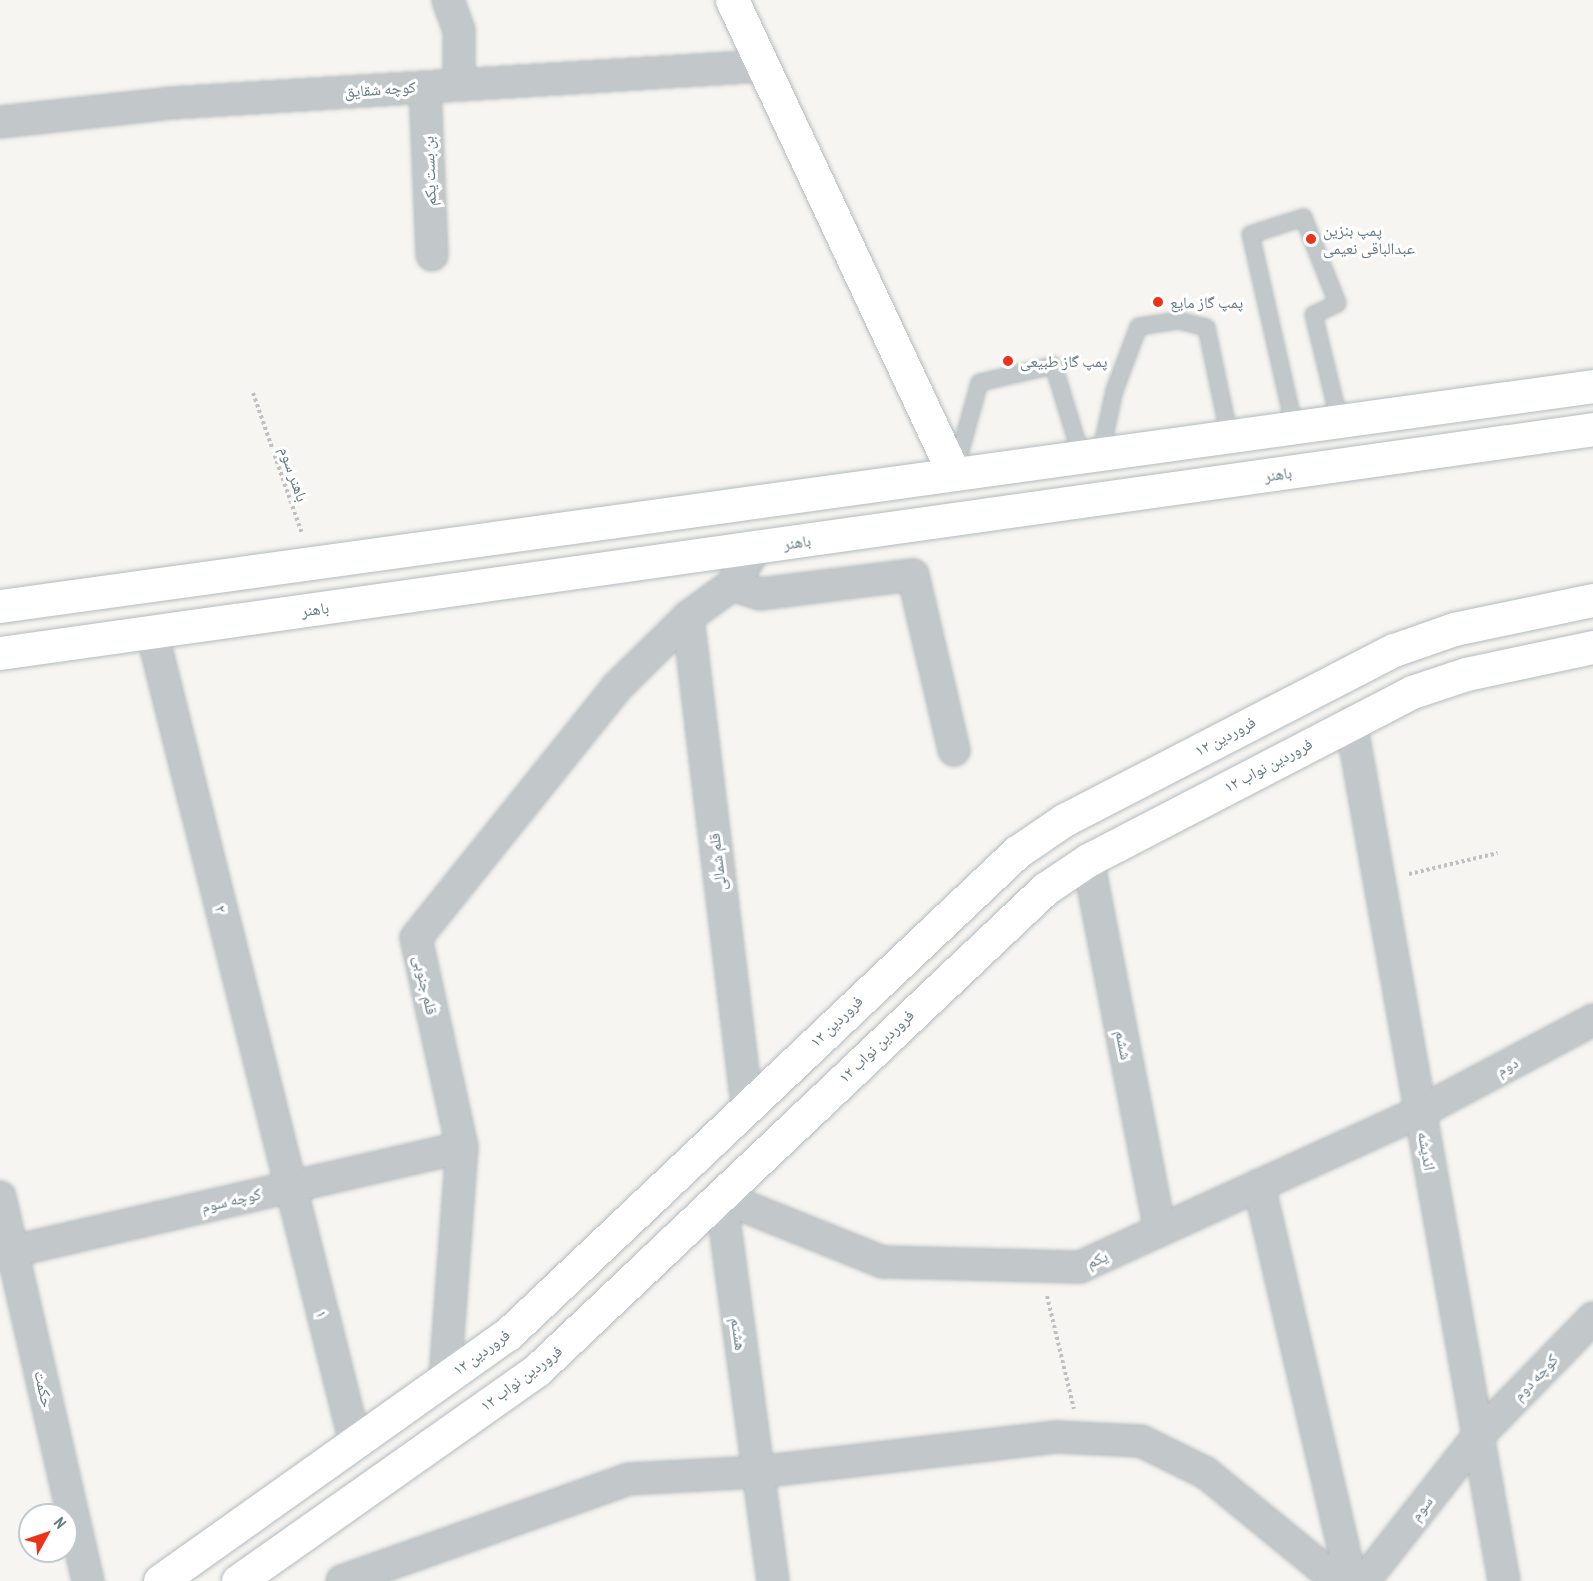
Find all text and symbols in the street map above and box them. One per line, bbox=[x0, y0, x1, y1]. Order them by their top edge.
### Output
street label: کوچه شقایق bbox=[344, 77, 416, 101]
street label: بن بست یکم bbox=[418, 136, 440, 206]
place label: پمپ بنزین عبدالباقی نعیمی bbox=[1323, 220, 1415, 258]
marker: پمپ بنزین عبدالباقی نعیمی bbox=[1304, 232, 1318, 246]
place label: پمپ گاز مایع bbox=[1170, 292, 1243, 312]
marker: پمپ گاز مایع bbox=[1151, 295, 1165, 309]
place label: پمپ گاز طبیعی bbox=[1020, 351, 1107, 371]
marker: پمپ گاز طبیعی bbox=[1001, 354, 1015, 368]
street label: باهنر سوم bbox=[276, 444, 312, 504]
street label: باهنر bbox=[1263, 463, 1293, 485]
street label: باهنر bbox=[782, 531, 812, 553]
street label: باهنر bbox=[300, 598, 330, 620]
street label: ۱۲ فروردین bbox=[1191, 712, 1259, 760]
street label: ۱۲ فروردین نواب bbox=[1220, 734, 1316, 796]
street label: قلم شمالی bbox=[704, 832, 730, 892]
street label: ۲ bbox=[211, 903, 231, 915]
street label: قلم جنوبی bbox=[410, 954, 442, 1016]
street label: ۱۲ فروردین bbox=[806, 991, 866, 1051]
street label: ۱۲ فروردین نواب bbox=[834, 1005, 918, 1087]
street label: ششم bbox=[1112, 1029, 1136, 1061]
street label: دوم bbox=[1493, 1052, 1521, 1080]
street label: اندیشه bbox=[1414, 1130, 1440, 1172]
street label: کوچه سوم bbox=[199, 1184, 263, 1216]
street label: یکم bbox=[1083, 1246, 1111, 1272]
street label: ۱ bbox=[312, 1308, 332, 1320]
street label: هشتم bbox=[727, 1316, 751, 1352]
street label: ۱۲ فروردین bbox=[449, 1325, 513, 1379]
street label: ۱۲ فروردین نواب bbox=[476, 1341, 566, 1415]
street label: کوچه دوم bbox=[1508, 1350, 1562, 1404]
street label: حکمت bbox=[30, 1369, 58, 1409]
street label: سوم bbox=[1405, 1492, 1437, 1524]
north arrow bbox=[18, 1503, 78, 1563]
text: N bbox=[50, 1513, 71, 1532]

